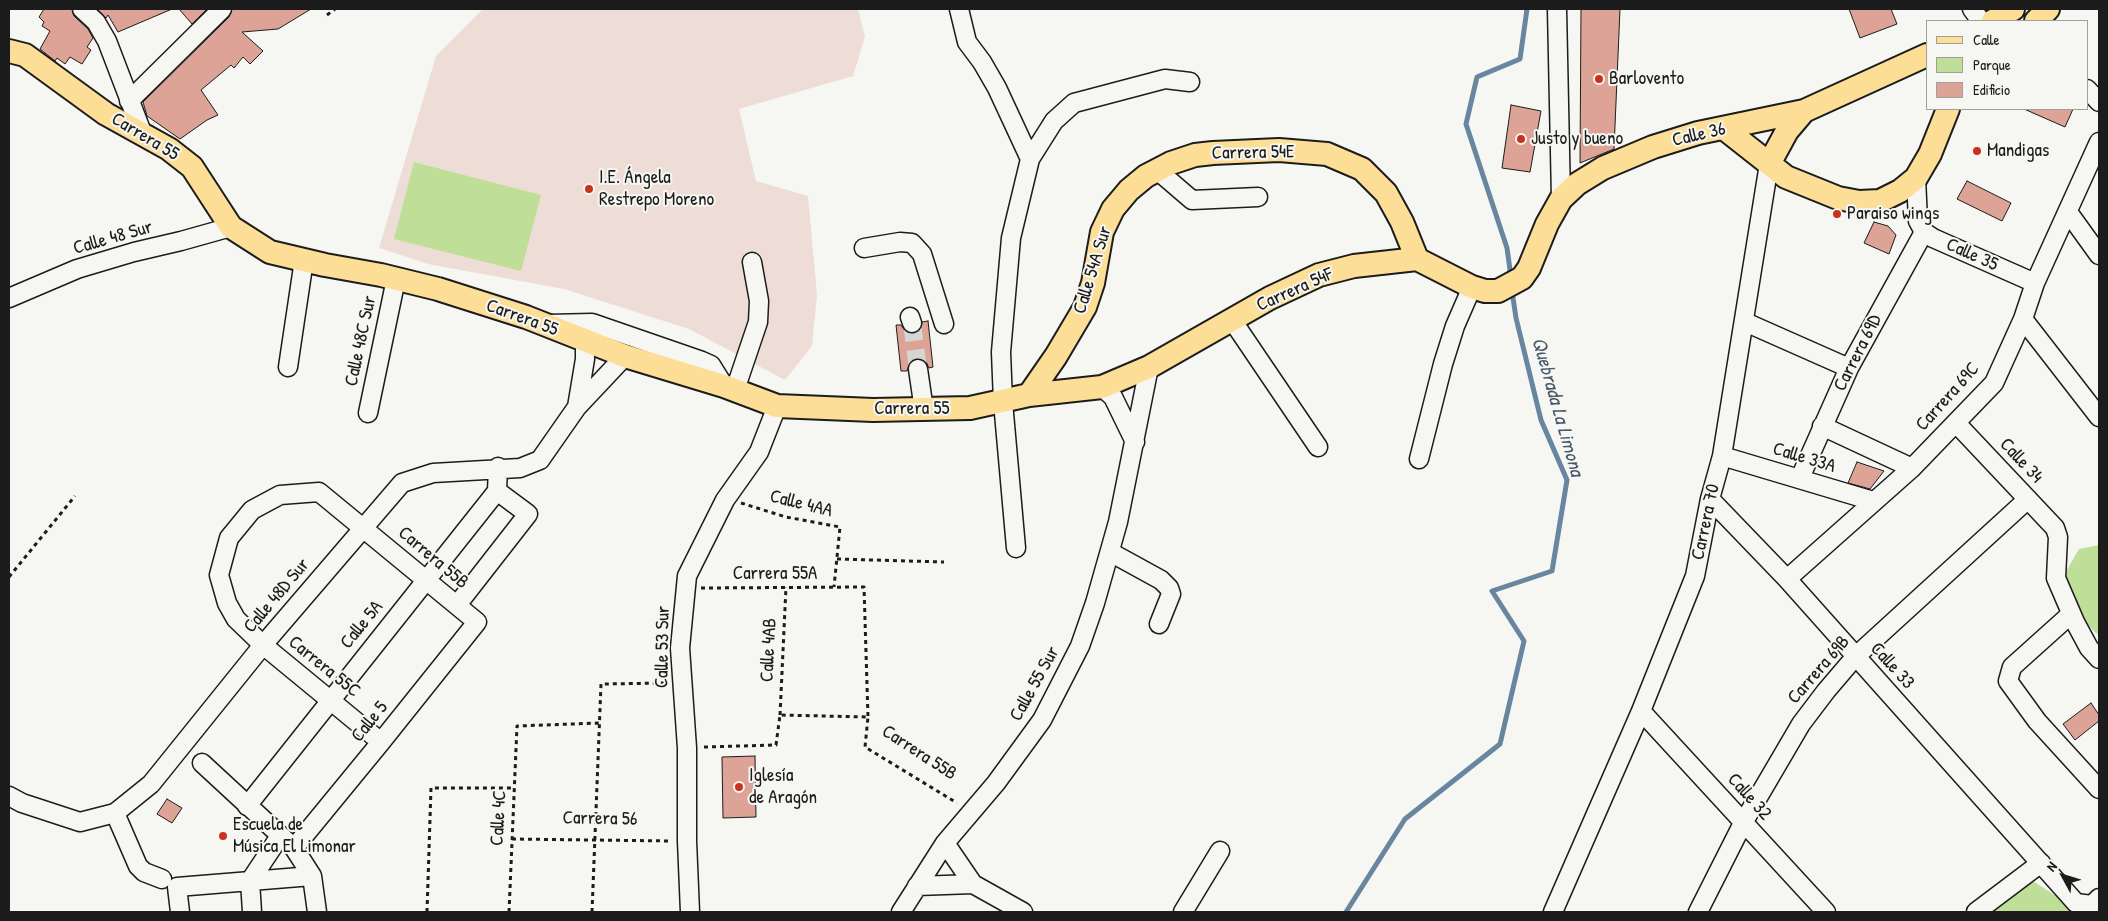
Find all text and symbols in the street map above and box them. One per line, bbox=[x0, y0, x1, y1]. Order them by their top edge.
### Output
legend bbox=[1926, 20, 2088, 110]
text: Calle bbox=[1973, 29, 2000, 50]
text: Parque bbox=[1973, 54, 2011, 75]
place label: Barlovento bbox=[1609, 68, 1684, 90]
marker: Barlovento bbox=[1593, 73, 1605, 85]
text: Edificio bbox=[1973, 79, 2010, 100]
street label: Carrera 55 bbox=[107, 108, 183, 166]
street label: Calle 36 bbox=[1670, 118, 1728, 152]
place label: Justo y bueno bbox=[1531, 128, 1623, 150]
marker: Justo y bueno bbox=[1515, 133, 1527, 145]
place label: Mandigas bbox=[1987, 140, 2049, 162]
street label: Carrera 54E bbox=[1211, 141, 1295, 165]
marker: Mandigas bbox=[1971, 145, 1983, 157]
place label: I.E. Ángela Restrepo Moreno bbox=[599, 167, 714, 211]
marker: I.E. Ángela Restrepo Moreno bbox=[583, 183, 595, 195]
place label: Paraiso wings bbox=[1847, 203, 1939, 225]
marker: Paraiso wings bbox=[1831, 208, 1843, 220]
street label: Calle 48 Sur bbox=[71, 216, 155, 260]
street label: Calle 54A Sur bbox=[1069, 223, 1117, 317]
street label: Calle 35 bbox=[1942, 233, 2002, 277]
street label: Carrera 54F bbox=[1253, 263, 1337, 317]
street label: Calle 48C Sur bbox=[340, 294, 382, 388]
street label: Carrera 55 bbox=[483, 294, 561, 342]
street label: Carrera 69D bbox=[1829, 311, 1887, 395]
water label: Quebrada La Limona bbox=[1526, 335, 1588, 479]
street label: Carrera 69C bbox=[1911, 358, 1985, 436]
street label: Carrera 55 bbox=[874, 398, 950, 420]
street label: Calle 34 bbox=[1994, 434, 2048, 488]
street label: Calle 33A bbox=[1770, 438, 1838, 478]
street label: Carrera 70 bbox=[1687, 482, 1725, 562]
street label: Calle 4AA bbox=[767, 485, 835, 523]
street label: Carrera 55B bbox=[393, 522, 473, 594]
street label: Calle 48D Sur bbox=[239, 554, 315, 638]
street label: Carrera 55A bbox=[733, 563, 817, 585]
street label: Calle 5A bbox=[336, 596, 388, 654]
street label: Calle 53 Sur bbox=[651, 606, 675, 688]
street label: Calle 4AB bbox=[756, 617, 782, 683]
street label: Carrera 55C bbox=[284, 631, 364, 703]
street label: Carrera 69B bbox=[1783, 631, 1855, 709]
street label: Calle 33 bbox=[1865, 638, 1919, 694]
street label: Calle 55 Sur bbox=[1005, 643, 1065, 725]
street label: Calle 5 bbox=[347, 697, 393, 747]
street label: Carrera 55B bbox=[877, 720, 961, 786]
place label: Iglesía de Aragón bbox=[749, 765, 817, 809]
street label: Calle 32 bbox=[1722, 769, 1776, 825]
marker: Iglesía de Aragón bbox=[733, 781, 745, 793]
street label: Calle 4C bbox=[486, 790, 512, 846]
street label: Carrera 56 bbox=[562, 807, 638, 831]
place label: Escuela de Música El Limonar bbox=[233, 814, 356, 858]
marker: Escuela de Música El Limonar bbox=[217, 830, 229, 842]
north arrow bbox=[2038, 851, 2088, 901]
text: N bbox=[2041, 857, 2061, 875]

